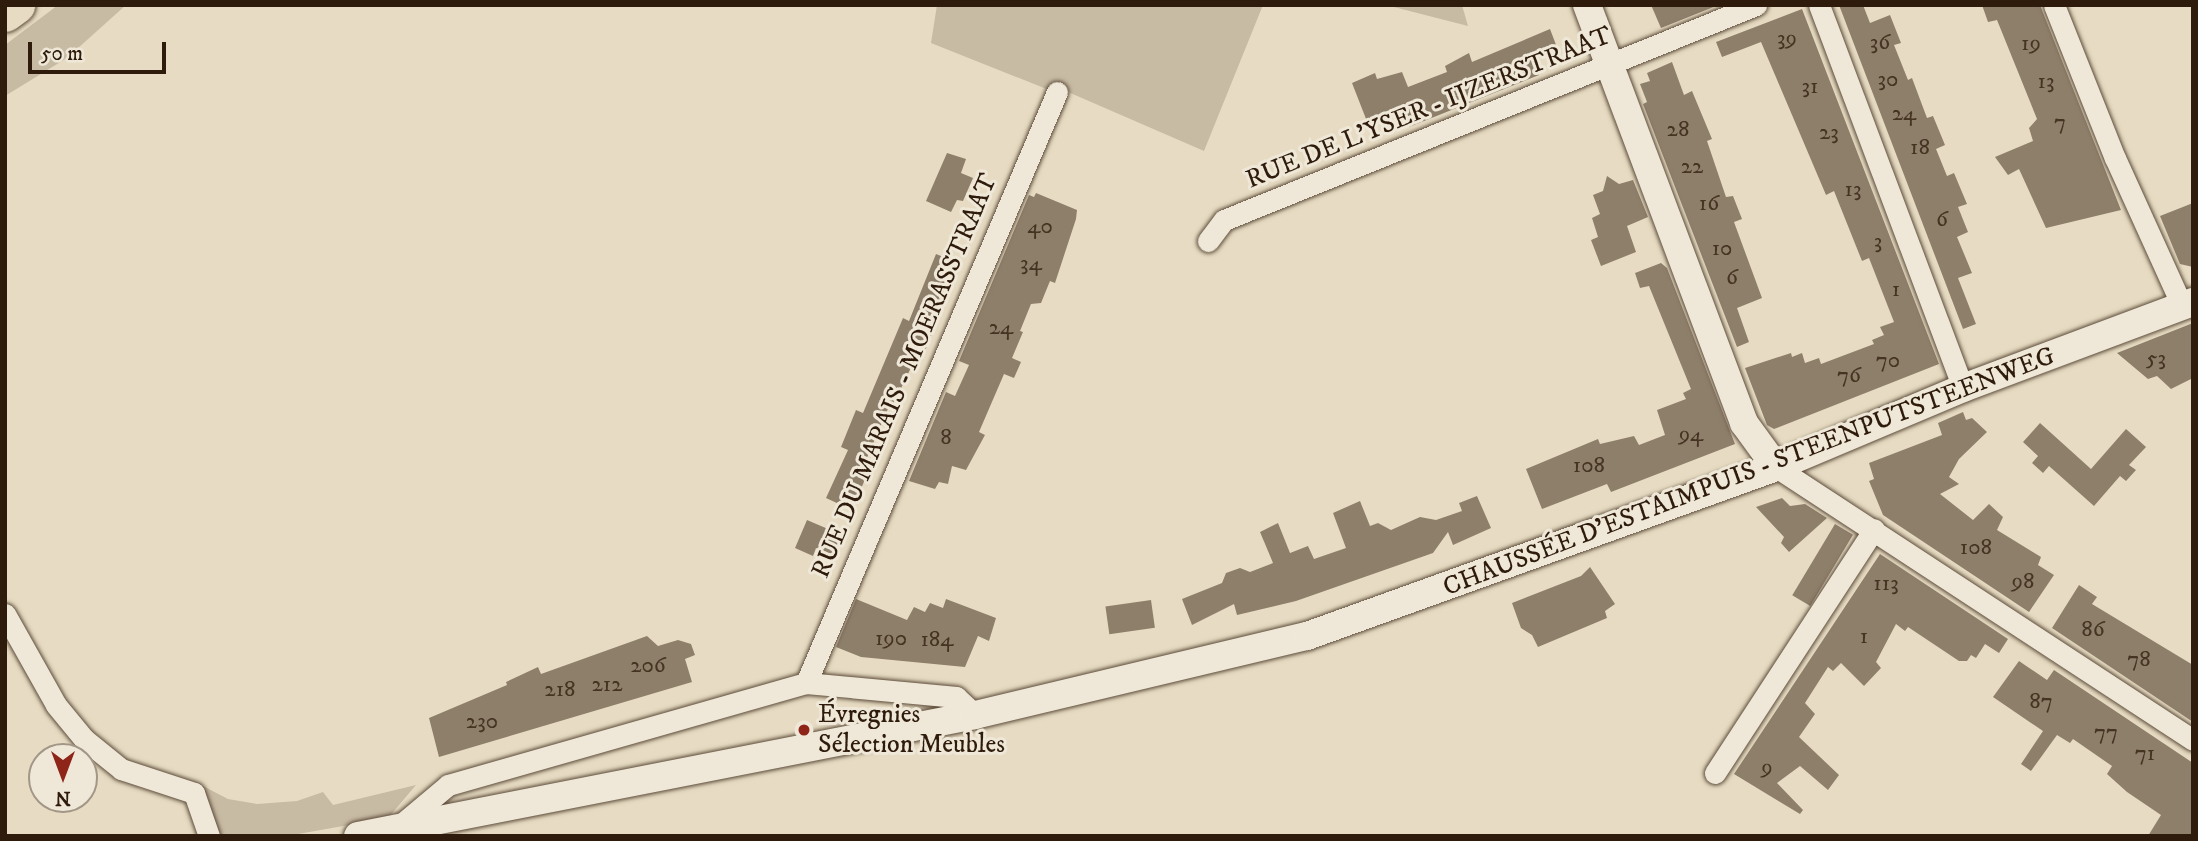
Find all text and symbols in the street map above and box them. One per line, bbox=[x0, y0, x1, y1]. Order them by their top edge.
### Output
street label: RUE DE L'YSER - IJZERSTRAAT bbox=[1242, 20, 1616, 196]
house number: 39 bbox=[1777, 25, 1797, 53]
scale bar bbox=[32, 28, 170, 72]
house number: 36 bbox=[1870, 29, 1890, 57]
house number: 19 bbox=[2021, 30, 2041, 58]
text: 50 m bbox=[41, 41, 83, 67]
house number: 30 bbox=[1878, 66, 1898, 94]
house number: 13 bbox=[2037, 68, 2055, 96]
house number: 31 bbox=[1801, 73, 1819, 101]
house number: 24 bbox=[1892, 100, 1916, 128]
house number: 7 bbox=[2054, 109, 2066, 137]
house number: 28 bbox=[1667, 116, 1689, 144]
house number: 23 bbox=[1819, 119, 1839, 147]
house number: 18 bbox=[1910, 134, 1930, 162]
house number: 22 bbox=[1681, 153, 1703, 181]
street label: RUE DU MARAIS - MOERASSTRAAT bbox=[805, 169, 1005, 583]
house number: 13 bbox=[1844, 176, 1862, 204]
house number: 16 bbox=[1699, 190, 1719, 218]
house number: 6 bbox=[1936, 206, 1948, 234]
house number: 40 bbox=[1027, 213, 1053, 241]
house number: 3 bbox=[1874, 228, 1882, 256]
house number: 10 bbox=[1712, 235, 1732, 263]
house number: 34 bbox=[1020, 250, 1042, 278]
house number: 6 bbox=[1726, 264, 1738, 292]
house number: 1 bbox=[1892, 276, 1900, 304]
house number: 24 bbox=[989, 314, 1013, 342]
street label: CHAUSSÉE D'ESTAIMPUIS - STEENPUTSTEENWEG bbox=[1439, 341, 2059, 603]
house number: 53 bbox=[2146, 345, 2166, 373]
house number: 70 bbox=[1876, 347, 1900, 375]
house number: 76 bbox=[1837, 362, 1861, 390]
house number: 94 bbox=[1679, 421, 1703, 449]
house number: 8 bbox=[940, 424, 952, 452]
house number: 108 bbox=[1573, 452, 1605, 480]
house number: 108 bbox=[1960, 534, 1992, 562]
house number: 98 bbox=[2012, 568, 2034, 596]
house number: 113 bbox=[1873, 570, 1899, 598]
house number: 86 bbox=[2081, 616, 2105, 644]
house number: 1 bbox=[1860, 623, 1868, 651]
house number: 190 bbox=[875, 625, 907, 653]
house number: 184 bbox=[920, 626, 954, 654]
house number: 78 bbox=[2127, 646, 2151, 674]
house number: 206 bbox=[630, 652, 666, 680]
house number: 212 bbox=[591, 671, 623, 699]
house number: 218 bbox=[544, 676, 576, 704]
house number: 87 bbox=[2029, 688, 2053, 716]
place label: Évregnies Sélection Meubles bbox=[818, 699, 1005, 760]
house number: 230 bbox=[466, 708, 498, 736]
house number: 77 bbox=[2094, 719, 2118, 747]
marker: Évregnies Sélection Meubles bbox=[796, 722, 812, 738]
house number: 71 bbox=[2135, 740, 2155, 768]
north arrow bbox=[28, 743, 98, 813]
house number: 9 bbox=[1761, 754, 1773, 782]
text: N bbox=[55, 786, 71, 809]

